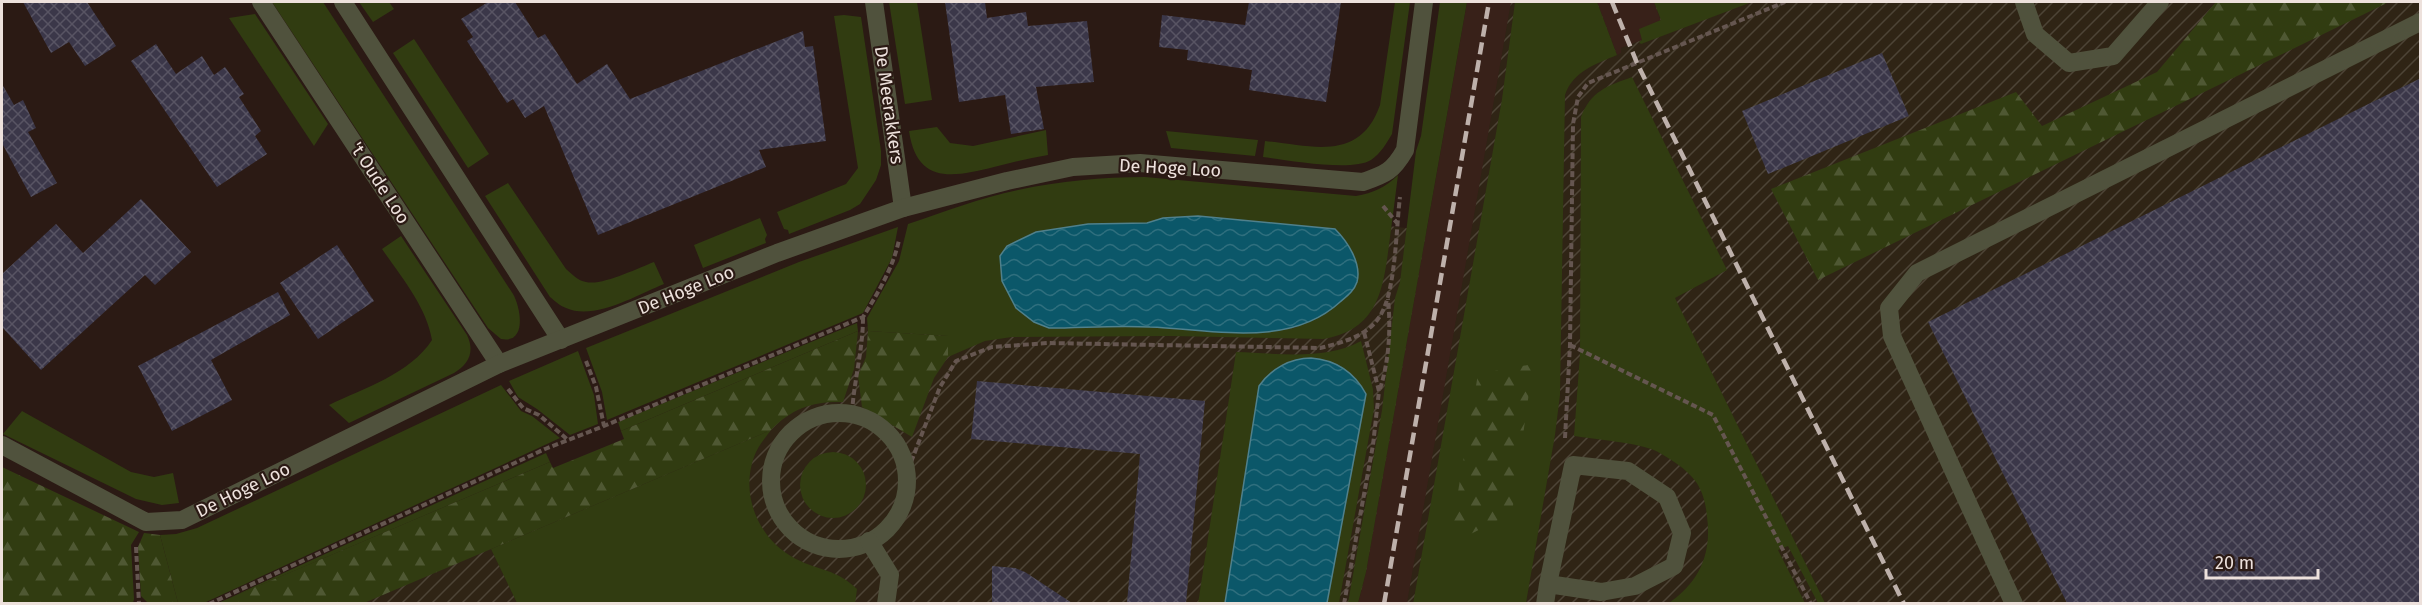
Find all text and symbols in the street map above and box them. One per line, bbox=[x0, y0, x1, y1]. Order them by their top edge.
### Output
street label: De Meerakkers bbox=[870, 45, 908, 165]
street label: 't Oude Loo bbox=[345, 138, 415, 228]
street label: De Hoge Loo bbox=[1118, 154, 1222, 182]
street label: De Hoge Loo bbox=[635, 261, 737, 319]
street label: De Hoge Loo bbox=[192, 458, 294, 522]
scale bar bbox=[2206, 542, 2318, 580]
text: 20 m bbox=[2215, 552, 2254, 574]

